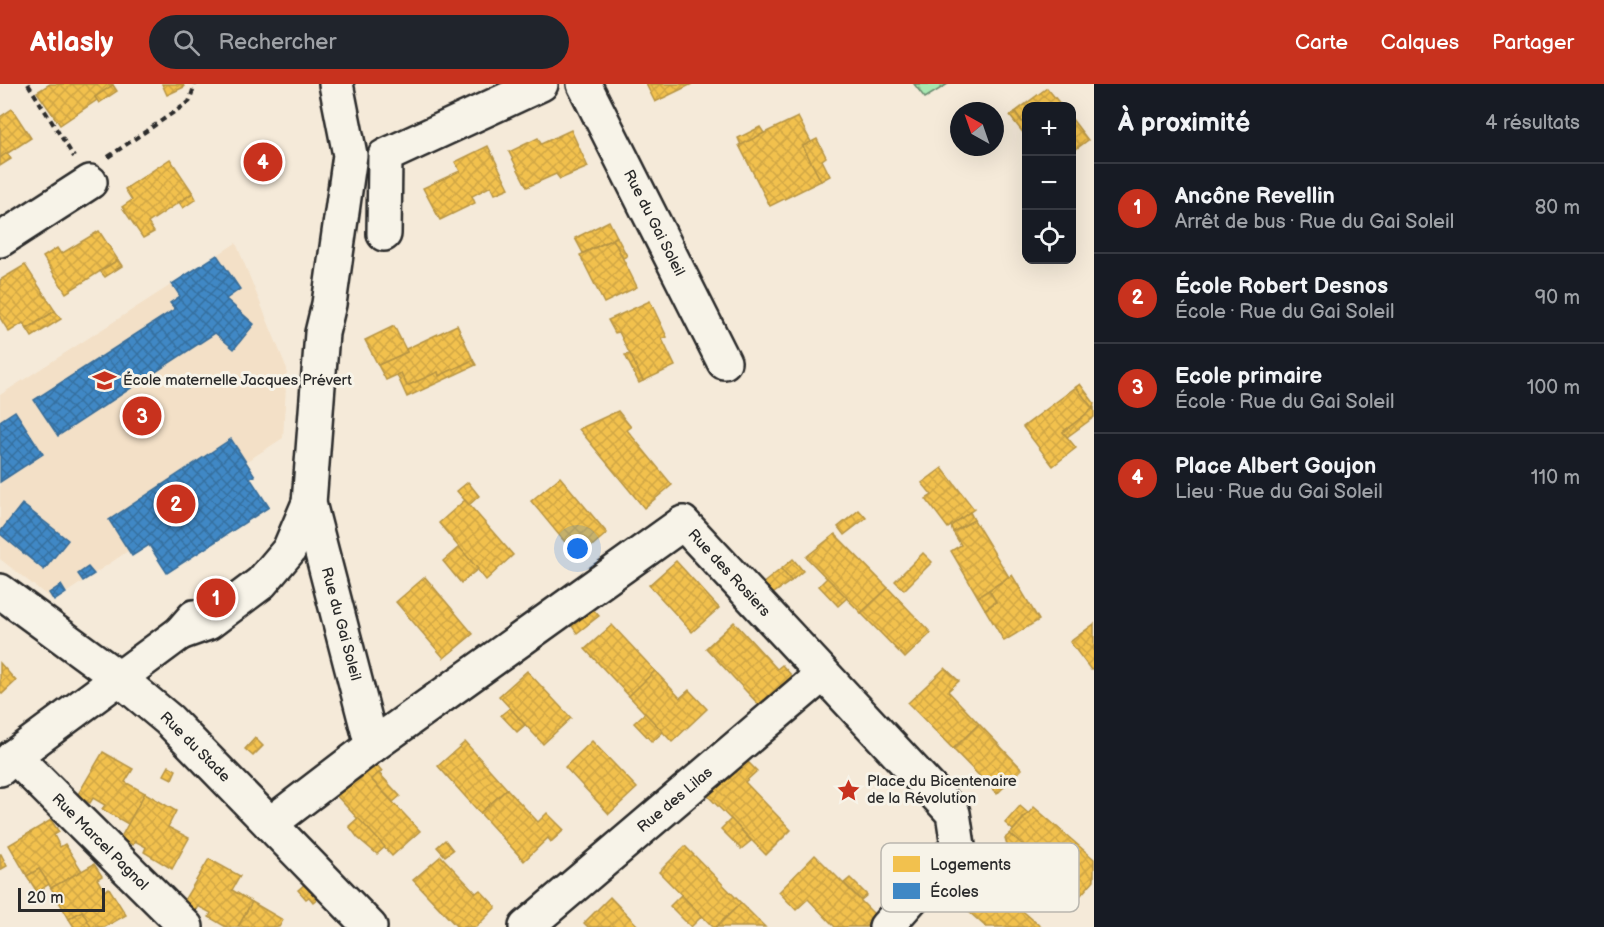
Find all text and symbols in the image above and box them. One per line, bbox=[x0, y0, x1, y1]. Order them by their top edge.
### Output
search box bbox=[149, 15, 569, 69]
text: Atlasly bbox=[30, 26, 113, 59]
icon: search bbox=[170, 26, 203, 59]
text: Rechercher bbox=[218, 29, 336, 56]
text: Carte bbox=[1295, 30, 1348, 55]
text: Calques bbox=[1381, 30, 1459, 55]
text: Partager bbox=[1492, 30, 1574, 55]
north arrow bbox=[950, 102, 1004, 156]
map controls bbox=[1022, 102, 1076, 264]
button: + bbox=[1022, 102, 1076, 156]
text: À proximité bbox=[1118, 108, 1250, 139]
text: 4 résultats bbox=[1485, 111, 1580, 135]
pin: 4 bbox=[244, 140, 282, 184]
button: − bbox=[1022, 156, 1076, 210]
street label: Rue du Gai Soleil bbox=[619, 167, 689, 279]
text: Ancône Revellin bbox=[1175, 183, 1335, 210]
text: 1 bbox=[1133, 196, 1142, 220]
text: 80 m bbox=[1535, 196, 1580, 220]
button: locate bbox=[1022, 210, 1076, 264]
text: Arrêt de bus · Rue du Gai Soleil bbox=[1175, 210, 1454, 234]
text: École Robert Desnos bbox=[1175, 273, 1388, 300]
text: 2 bbox=[1132, 286, 1143, 310]
text: 90 m bbox=[1535, 286, 1580, 310]
text: École · Rue du Gai Soleil bbox=[1175, 300, 1394, 324]
text: Ecole primaire bbox=[1175, 363, 1322, 390]
school or university icon: École maternelle Jacques Prévert bbox=[92, 367, 118, 393]
place label: École maternelle Jacques Prévert bbox=[123, 371, 352, 390]
text: 3 bbox=[1132, 376, 1143, 400]
text: 100 m bbox=[1527, 376, 1580, 400]
text: École · Rue du Gai Soleil bbox=[1175, 390, 1394, 414]
pin: 3 bbox=[122, 394, 162, 438]
text: Place Albert Goujon bbox=[1175, 453, 1376, 480]
text: 4 bbox=[1132, 466, 1143, 490]
text: 110 m bbox=[1531, 466, 1580, 490]
text: Lieu · Rue du Gai Soleil bbox=[1175, 480, 1383, 504]
pin: 2 bbox=[156, 482, 195, 526]
street label: Rue des Rosiers bbox=[684, 525, 775, 621]
your location bbox=[563, 534, 592, 563]
street label: Rue du Gai Soleil bbox=[317, 565, 365, 683]
pin: 1 bbox=[196, 576, 236, 620]
street label: Rue du Stade bbox=[156, 708, 234, 786]
street label: Rue des Lilas bbox=[634, 763, 717, 837]
place label: Place du Bicentenaire de la Révolution bbox=[867, 772, 1017, 808]
place icon: Place du Bicentenaire de la Révolution bbox=[836, 777, 862, 803]
street label: Rue Marcel Pagnol bbox=[48, 790, 152, 894]
legend bbox=[881, 843, 1079, 912]
text: Logements bbox=[930, 856, 1011, 875]
text: Écoles bbox=[930, 881, 979, 902]
scale bar bbox=[18, 885, 105, 912]
text: 20 m bbox=[27, 889, 63, 908]

